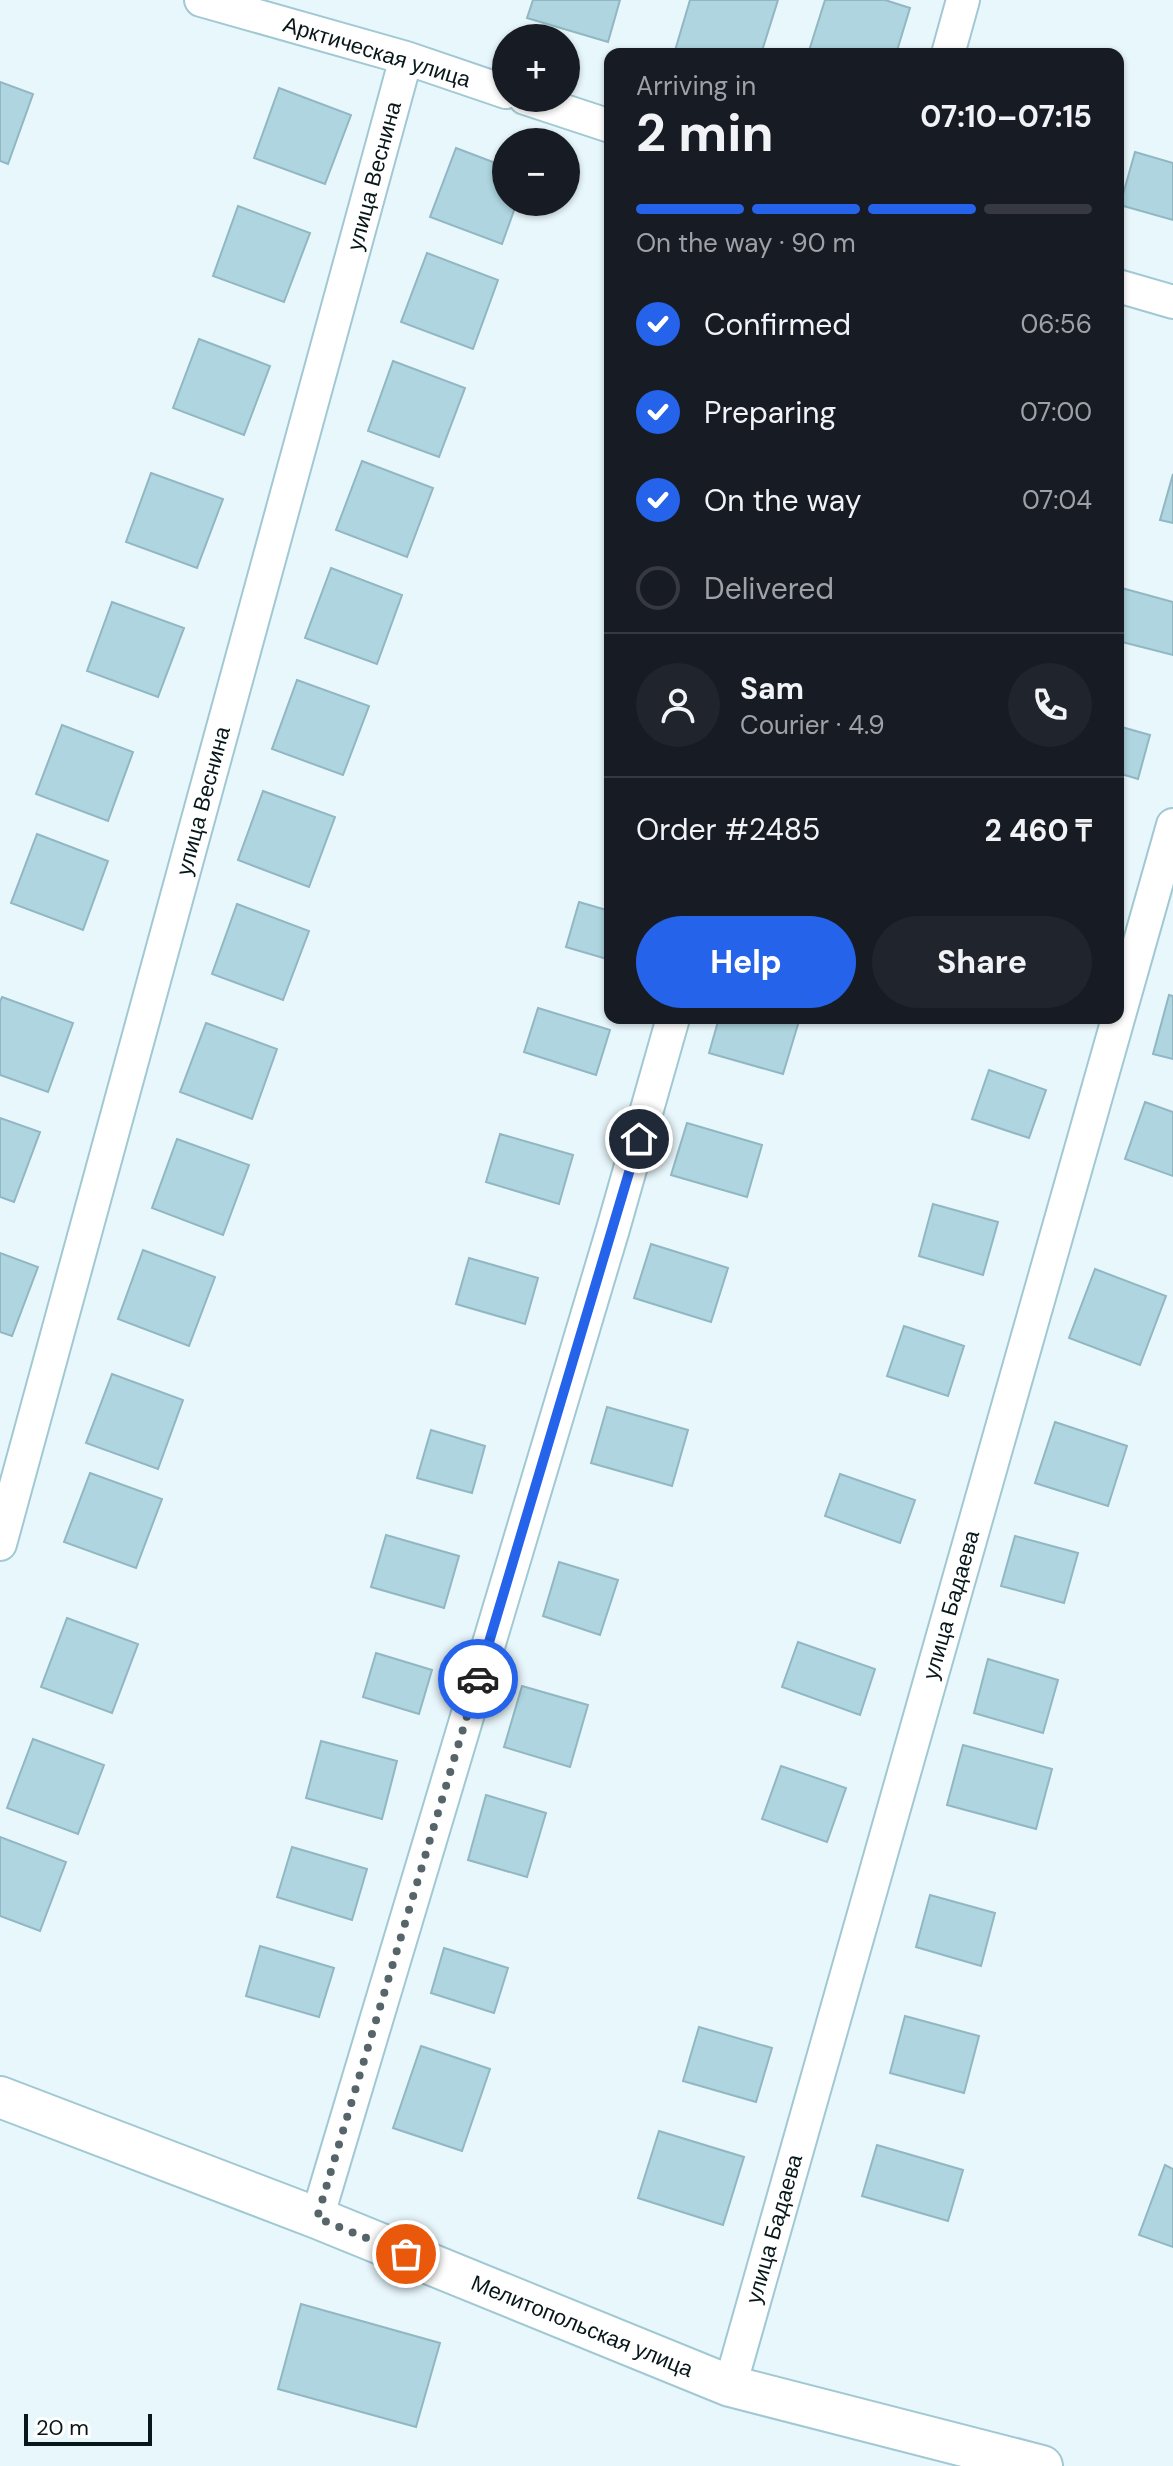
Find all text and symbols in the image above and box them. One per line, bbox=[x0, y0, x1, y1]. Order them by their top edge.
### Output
street label: Арктическая улица bbox=[280, 10, 475, 95]
map controls bbox=[492, 24, 580, 216]
button: + bbox=[492, 24, 580, 112]
text: Arriving in bbox=[636, 69, 756, 103]
text: 07:10–07:15 bbox=[920, 97, 1092, 136]
street label: улица Веснина bbox=[340, 98, 408, 254]
text: 2 min bbox=[636, 99, 774, 167]
button: − bbox=[492, 128, 580, 216]
text: On the way · 90 m bbox=[636, 226, 856, 260]
icon: check bbox=[636, 302, 680, 346]
text: Confirmed bbox=[704, 305, 851, 344]
text: 06:56 bbox=[1020, 307, 1092, 341]
icon: check bbox=[636, 390, 680, 434]
text: Preparing bbox=[704, 393, 836, 432]
text: 07:00 bbox=[1020, 395, 1092, 429]
icon: check bbox=[636, 478, 680, 522]
text: On the way bbox=[704, 481, 861, 520]
text: 07:04 bbox=[1022, 483, 1092, 517]
text: Delivered bbox=[704, 569, 834, 608]
button: person bbox=[636, 663, 720, 747]
button: phone bbox=[1008, 663, 1092, 747]
text: Sam bbox=[740, 669, 804, 708]
text: Courier · 4.9 bbox=[740, 708, 885, 742]
street label: улица Веснина bbox=[169, 723, 237, 879]
text: Order #2485 bbox=[636, 810, 820, 849]
text: 2 460 ₸ bbox=[985, 811, 1092, 850]
button: Help bbox=[636, 916, 856, 1008]
button: Share bbox=[872, 916, 1092, 1008]
pin bbox=[605, 1105, 673, 1173]
icon: home bbox=[617, 1117, 661, 1161]
street label: улица Бадаева bbox=[916, 1526, 986, 1683]
courier bbox=[438, 1639, 518, 1719]
icon: car bbox=[456, 1657, 500, 1701]
street label: улица Бадаева bbox=[739, 2150, 809, 2307]
pin bbox=[372, 2220, 440, 2288]
icon: bag bbox=[384, 2232, 428, 2276]
street label: Мелитопольская улица bbox=[467, 2268, 698, 2384]
scale bar bbox=[24, 2410, 152, 2446]
text: 20 m bbox=[36, 2413, 89, 2442]

